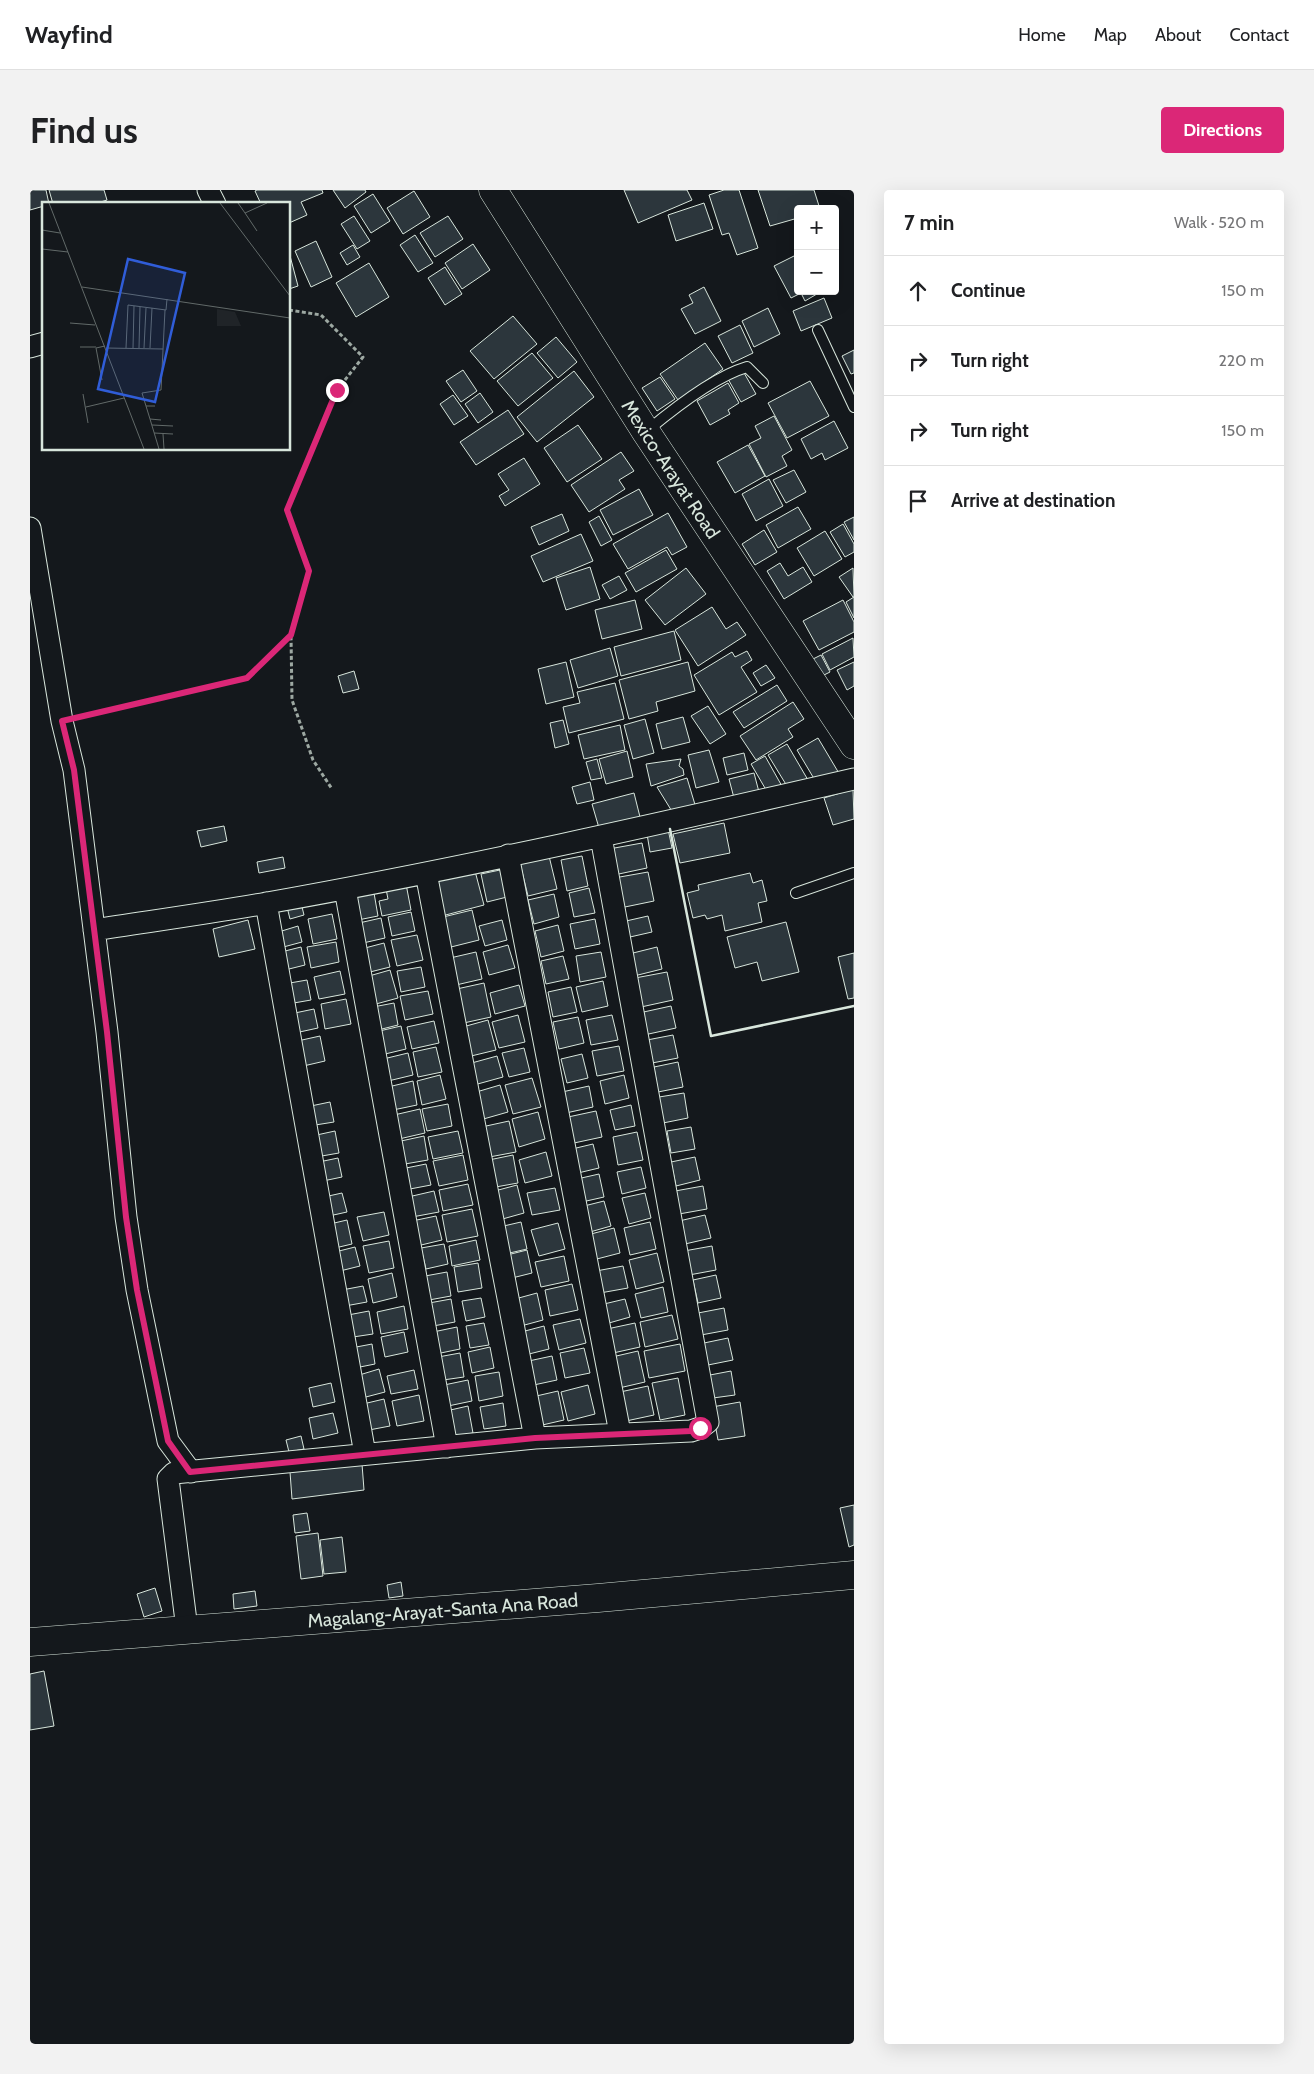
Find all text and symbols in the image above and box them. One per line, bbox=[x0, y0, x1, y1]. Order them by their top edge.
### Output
text: Wayfind bbox=[25, 20, 113, 49]
text: Home bbox=[1018, 24, 1066, 46]
text: Map bbox=[1094, 24, 1127, 46]
text: About bbox=[1155, 24, 1201, 46]
text: Contact bbox=[1229, 24, 1289, 46]
button: Directions bbox=[1161, 107, 1284, 153]
text: Find us bbox=[30, 109, 138, 152]
inset map bbox=[42, 202, 290, 450]
map controls bbox=[794, 205, 839, 295]
button: + bbox=[794, 205, 839, 250]
text: 7 min bbox=[904, 210, 954, 235]
text: Walk · 520 m bbox=[1174, 213, 1264, 232]
button: − bbox=[794, 250, 839, 295]
icon: ahead bbox=[904, 277, 932, 305]
text: Continue bbox=[951, 279, 1025, 302]
text: 150 m bbox=[1221, 281, 1264, 300]
icon: right bbox=[904, 347, 932, 375]
text: Turn right bbox=[951, 349, 1029, 372]
text: 220 m bbox=[1218, 351, 1264, 370]
route end bbox=[326, 379, 349, 402]
street label: Mexico-Arayat Road bbox=[617, 396, 725, 543]
icon: right bbox=[904, 417, 932, 445]
text: Turn right bbox=[951, 419, 1029, 442]
text: 150 m bbox=[1221, 421, 1264, 440]
icon: arrive bbox=[904, 487, 932, 515]
text: Arrive at destination bbox=[951, 489, 1115, 512]
route start bbox=[689, 1417, 712, 1440]
street label: Magalang-Arayat-Santa Ana Road bbox=[307, 1589, 579, 1632]

